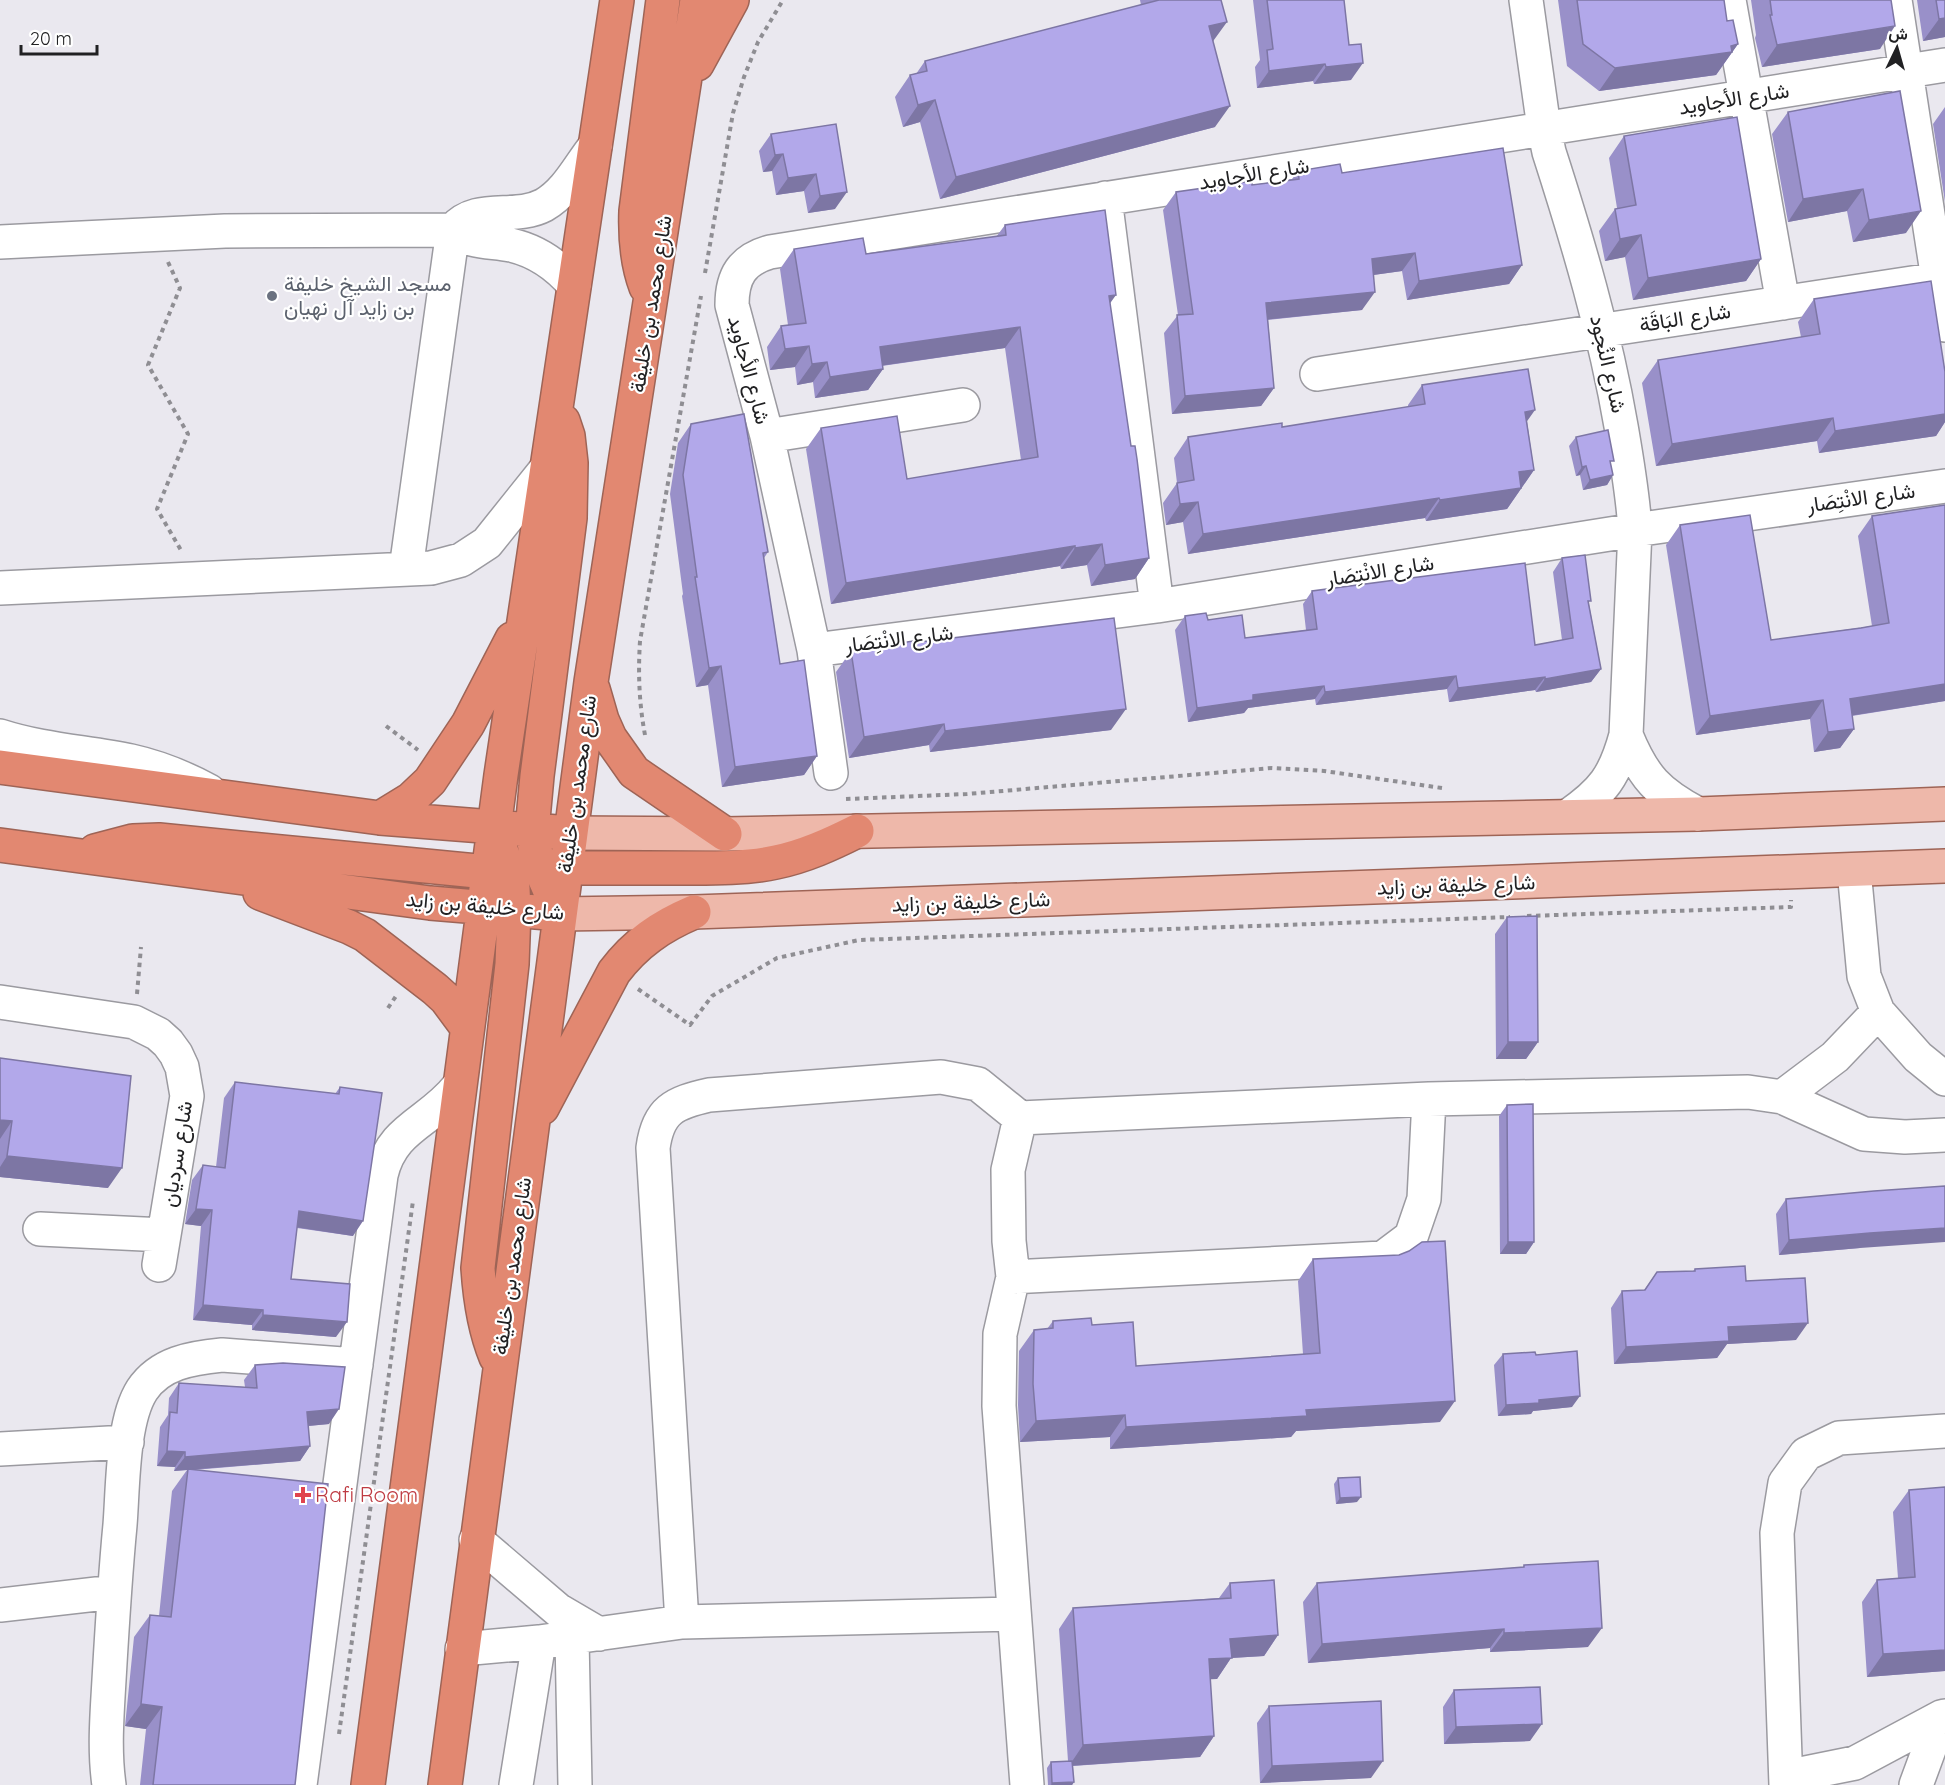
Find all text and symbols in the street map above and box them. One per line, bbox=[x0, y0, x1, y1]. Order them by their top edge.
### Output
scale bar bbox=[21, 18, 98, 56]
north arrow bbox=[1867, 18, 1927, 78]
text: ش bbox=[1888, 22, 1909, 44]
text: 20 m bbox=[30, 27, 72, 50]
street label: شارع الأجاويد bbox=[1677, 76, 1791, 122]
street label: شارع الأجاويد bbox=[1197, 151, 1311, 197]
street label: شارع محمد بن خليفة bbox=[623, 213, 679, 395]
place label: مسجد الشيخ خليفة بن زايد آل نهيان bbox=[284, 270, 451, 321]
marker: مسجد الشيخ خليفة بن زايد آل نهيان bbox=[265, 289, 279, 303]
street label: شارع البَاقَة bbox=[1637, 297, 1733, 339]
street label: شارع النُجود bbox=[1583, 312, 1633, 416]
street label: شارع الأجاويد bbox=[721, 313, 777, 427]
street label: شارع الانْتِصَار bbox=[1804, 477, 1917, 520]
street label: شارع الانْتِصَار bbox=[1323, 549, 1436, 594]
street label: شارع الانْتِصَار bbox=[842, 618, 955, 660]
street label: شارع محمد بن خليفة bbox=[551, 693, 603, 875]
street label: شارع خليفة بن زايد bbox=[1376, 868, 1536, 902]
street label: شارع خليفة بن زايد bbox=[405, 885, 565, 927]
street label: شارع خليفة بن زايد bbox=[891, 885, 1051, 919]
street label: شارع سرديان bbox=[155, 1099, 199, 1209]
street label: شارع محمد بن خليفة bbox=[486, 1175, 538, 1357]
place label: Rafi Room bbox=[315, 1481, 418, 1507]
marker: Rafi Room bbox=[296, 1488, 310, 1502]

